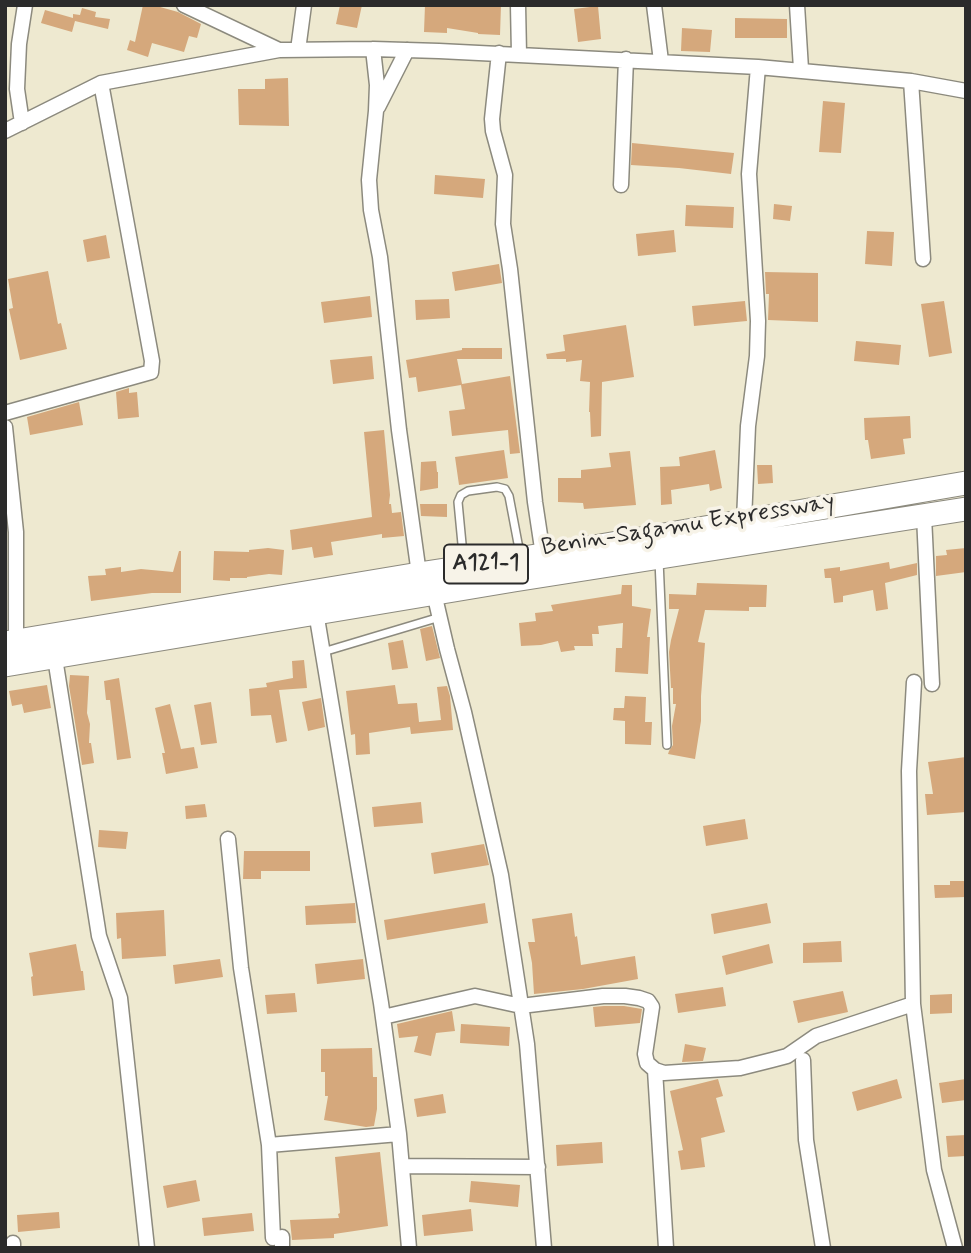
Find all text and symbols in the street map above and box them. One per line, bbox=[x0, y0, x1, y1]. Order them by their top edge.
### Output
street label: Benin-Sagamu Expressway bbox=[539, 489, 837, 563]
road number: A121-1 bbox=[444, 544, 528, 584]

